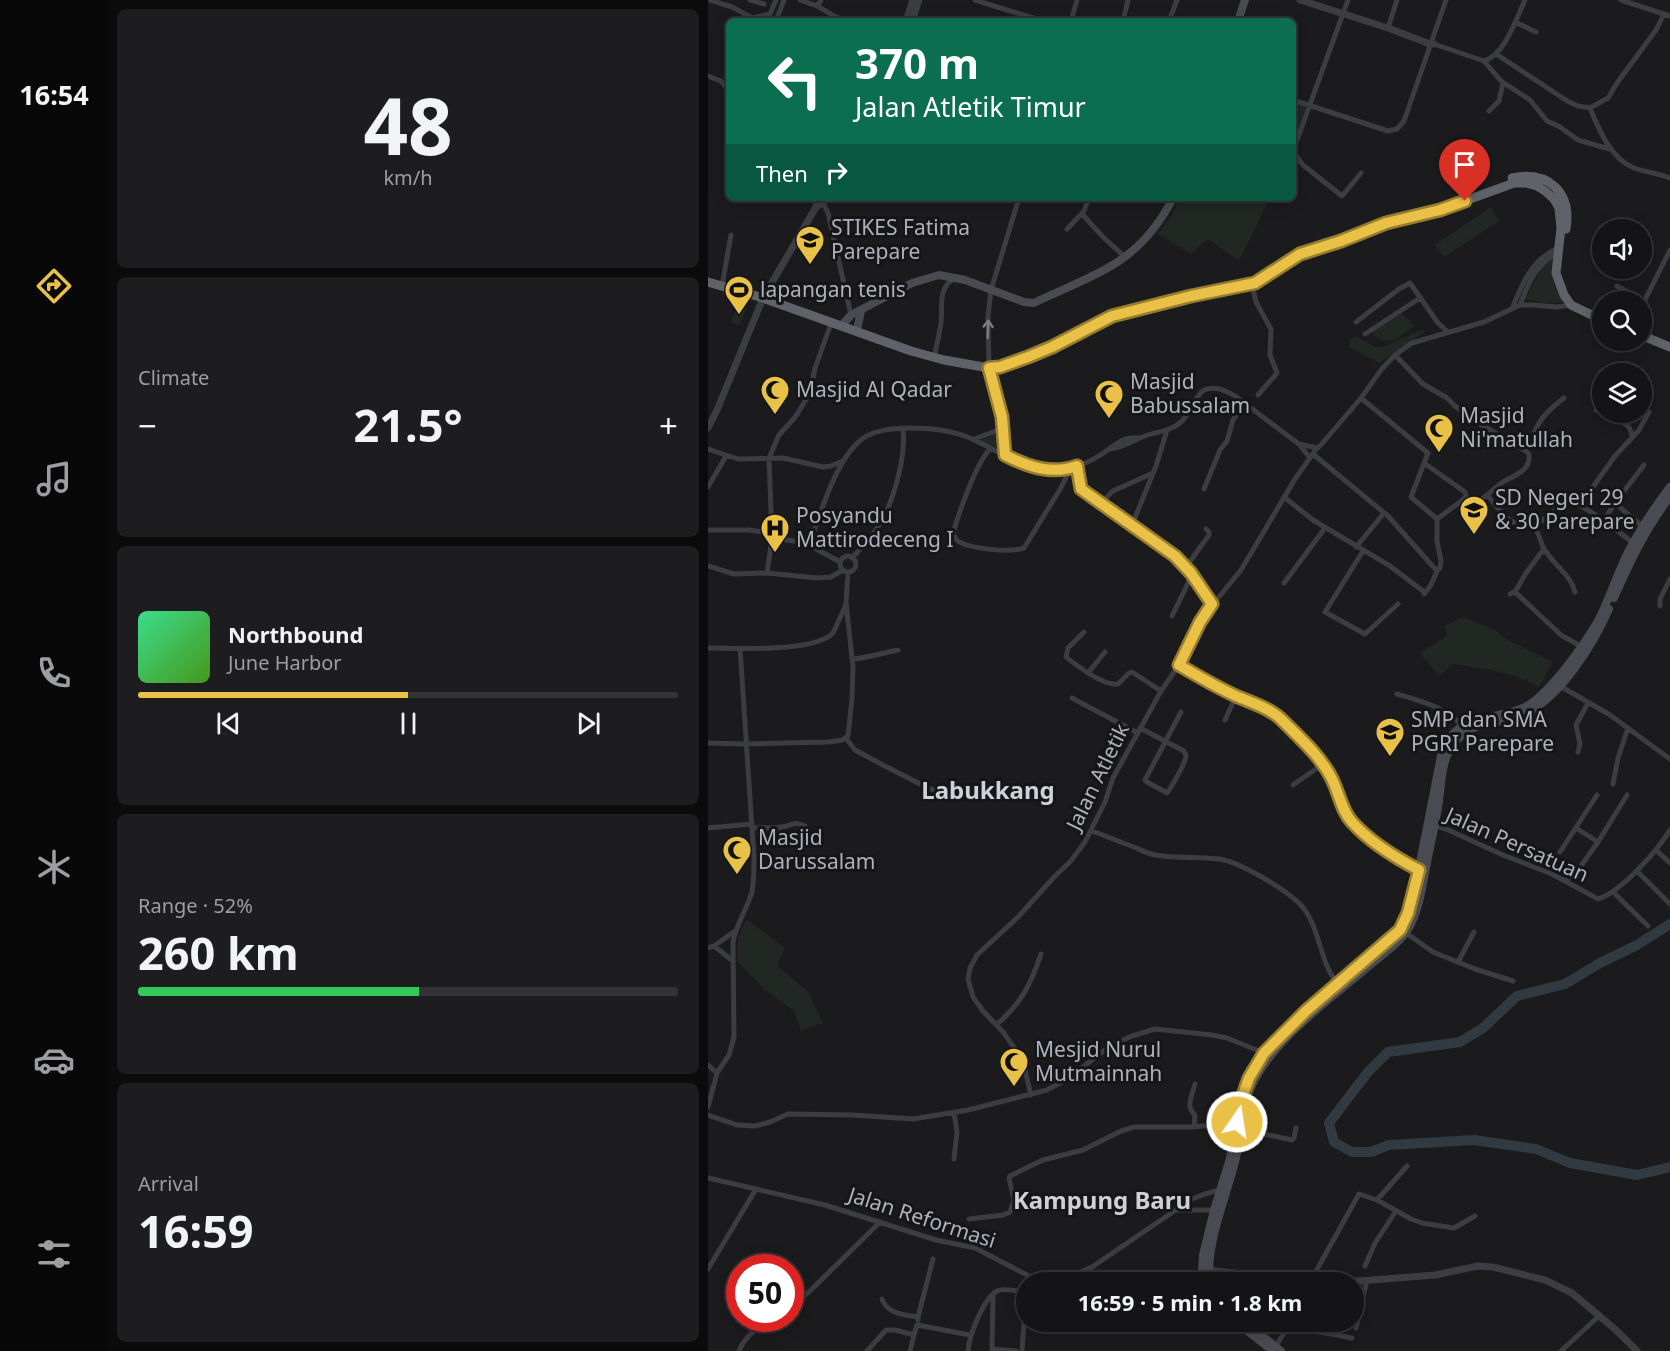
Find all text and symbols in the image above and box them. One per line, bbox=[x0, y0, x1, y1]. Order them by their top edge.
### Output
text: 370 m bbox=[855, 34, 979, 91]
icon: left bbox=[756, 42, 834, 120]
text: 48 bbox=[363, 72, 453, 178]
text: 16:54 bbox=[19, 76, 89, 113]
text: Jalan Atletik Timur bbox=[855, 88, 1086, 125]
pin bbox=[1439, 139, 1490, 201]
icon: arrive bbox=[1448, 148, 1481, 181]
icon: right bbox=[820, 156, 853, 189]
text: Then bbox=[756, 158, 808, 188]
text: km/h bbox=[383, 164, 433, 191]
place label: STIKES Fatima Parepare bbox=[831, 213, 970, 265]
map controls bbox=[1592, 219, 1652, 423]
button: sound bbox=[1592, 219, 1652, 279]
school or university icon: STIKES Fatima Parepare bbox=[794, 224, 826, 266]
icon: directions bbox=[33, 265, 75, 307]
sports icon: lapangan tenis bbox=[723, 274, 755, 316]
place label: lapangan tenis bbox=[760, 275, 906, 303]
button: search bbox=[1592, 291, 1652, 351]
one-way arrow bbox=[982, 320, 994, 340]
button: layers bbox=[1592, 363, 1652, 423]
text: Climate bbox=[138, 364, 209, 391]
place label: Masjid Babussalam bbox=[1130, 367, 1250, 419]
mosque icon: Masjid Al Qadar bbox=[759, 374, 791, 416]
place label: Masjid Al Qadar bbox=[796, 375, 952, 403]
mosque icon: Masjid Babussalam bbox=[1093, 378, 1125, 420]
text: 21.5° bbox=[354, 394, 462, 455]
place label: Masjid Ni'matullah bbox=[1460, 401, 1573, 453]
text: − bbox=[138, 403, 157, 448]
text: + bbox=[659, 403, 678, 448]
mosque icon: Masjid Ni'matullah bbox=[1423, 412, 1455, 454]
icon: music bbox=[33, 458, 75, 500]
place label: SD Negeri 29 & 30 Parepare bbox=[1495, 483, 1635, 535]
school or university icon: SD Negeri 29 & 30 Parepare bbox=[1458, 494, 1490, 536]
place label: Posyandu Mattirodeceng I bbox=[796, 501, 954, 553]
hospital icon: Posyandu Mattirodeceng I bbox=[759, 512, 791, 554]
text: Northbound bbox=[228, 619, 363, 649]
text: June Harbor bbox=[228, 649, 342, 676]
icon: phone bbox=[33, 652, 75, 694]
place label: SMP dan SMA PGRI Parepare bbox=[1411, 705, 1554, 757]
icon: previous bbox=[212, 707, 245, 740]
icon: pause bbox=[392, 707, 425, 740]
icon: next bbox=[572, 707, 605, 740]
school or university icon: SMP dan SMA PGRI Parepare bbox=[1374, 716, 1406, 758]
street label: Jalan Atletik bbox=[1058, 718, 1135, 836]
district label: Labukkang bbox=[921, 773, 1055, 806]
street label: Jalan Persatuan bbox=[1440, 799, 1593, 888]
place label: Masjid Darussalam bbox=[758, 823, 876, 875]
mosque icon: Masjid Darussalam bbox=[721, 834, 753, 876]
icon: climate bbox=[33, 846, 75, 888]
text: Range · 52% bbox=[138, 892, 253, 919]
text: 260 km bbox=[138, 922, 299, 983]
place label: Mesjid Nurul Mutmainnah bbox=[1035, 1035, 1162, 1087]
icon: car bbox=[33, 1039, 75, 1081]
mosque icon: Mesjid Nurul Mutmainnah bbox=[998, 1046, 1030, 1088]
position arrow bbox=[1205, 1090, 1269, 1154]
text: Arrival bbox=[138, 1170, 199, 1197]
street label: Jalan Reformasi bbox=[843, 1179, 1000, 1254]
district label: Kampung Baru bbox=[1013, 1183, 1191, 1216]
text: 16:59 bbox=[138, 1200, 254, 1261]
icon: filters bbox=[33, 1233, 75, 1275]
speed limit sign: 50 bbox=[726, 1254, 804, 1332]
text: 16:59 · 5 min · 1.8 km bbox=[1078, 1287, 1302, 1317]

